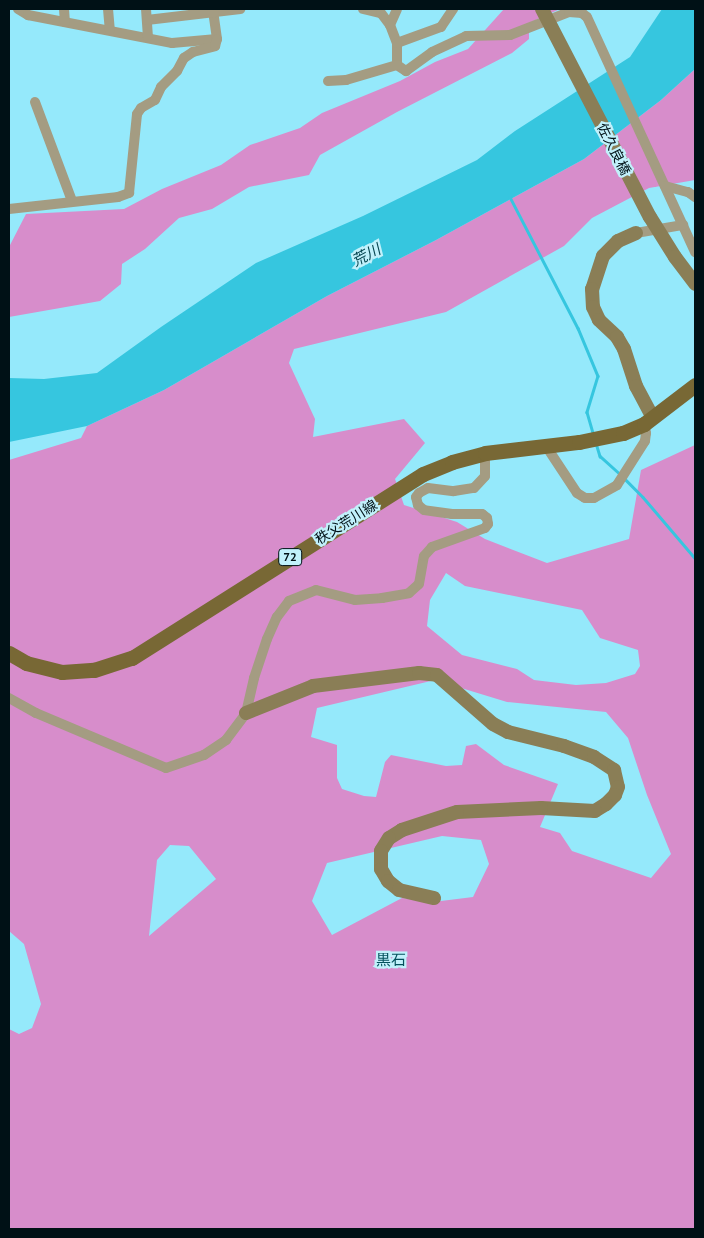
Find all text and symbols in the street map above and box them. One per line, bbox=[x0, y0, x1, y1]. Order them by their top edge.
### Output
street label: 佐久良橋 bbox=[594, 120, 634, 178]
water label: 荒川 bbox=[349, 240, 383, 270]
street label: 秩父荒川線 bbox=[312, 496, 380, 548]
road number: 72 bbox=[278, 548, 302, 566]
district label: 黒石 bbox=[376, 951, 406, 969]

